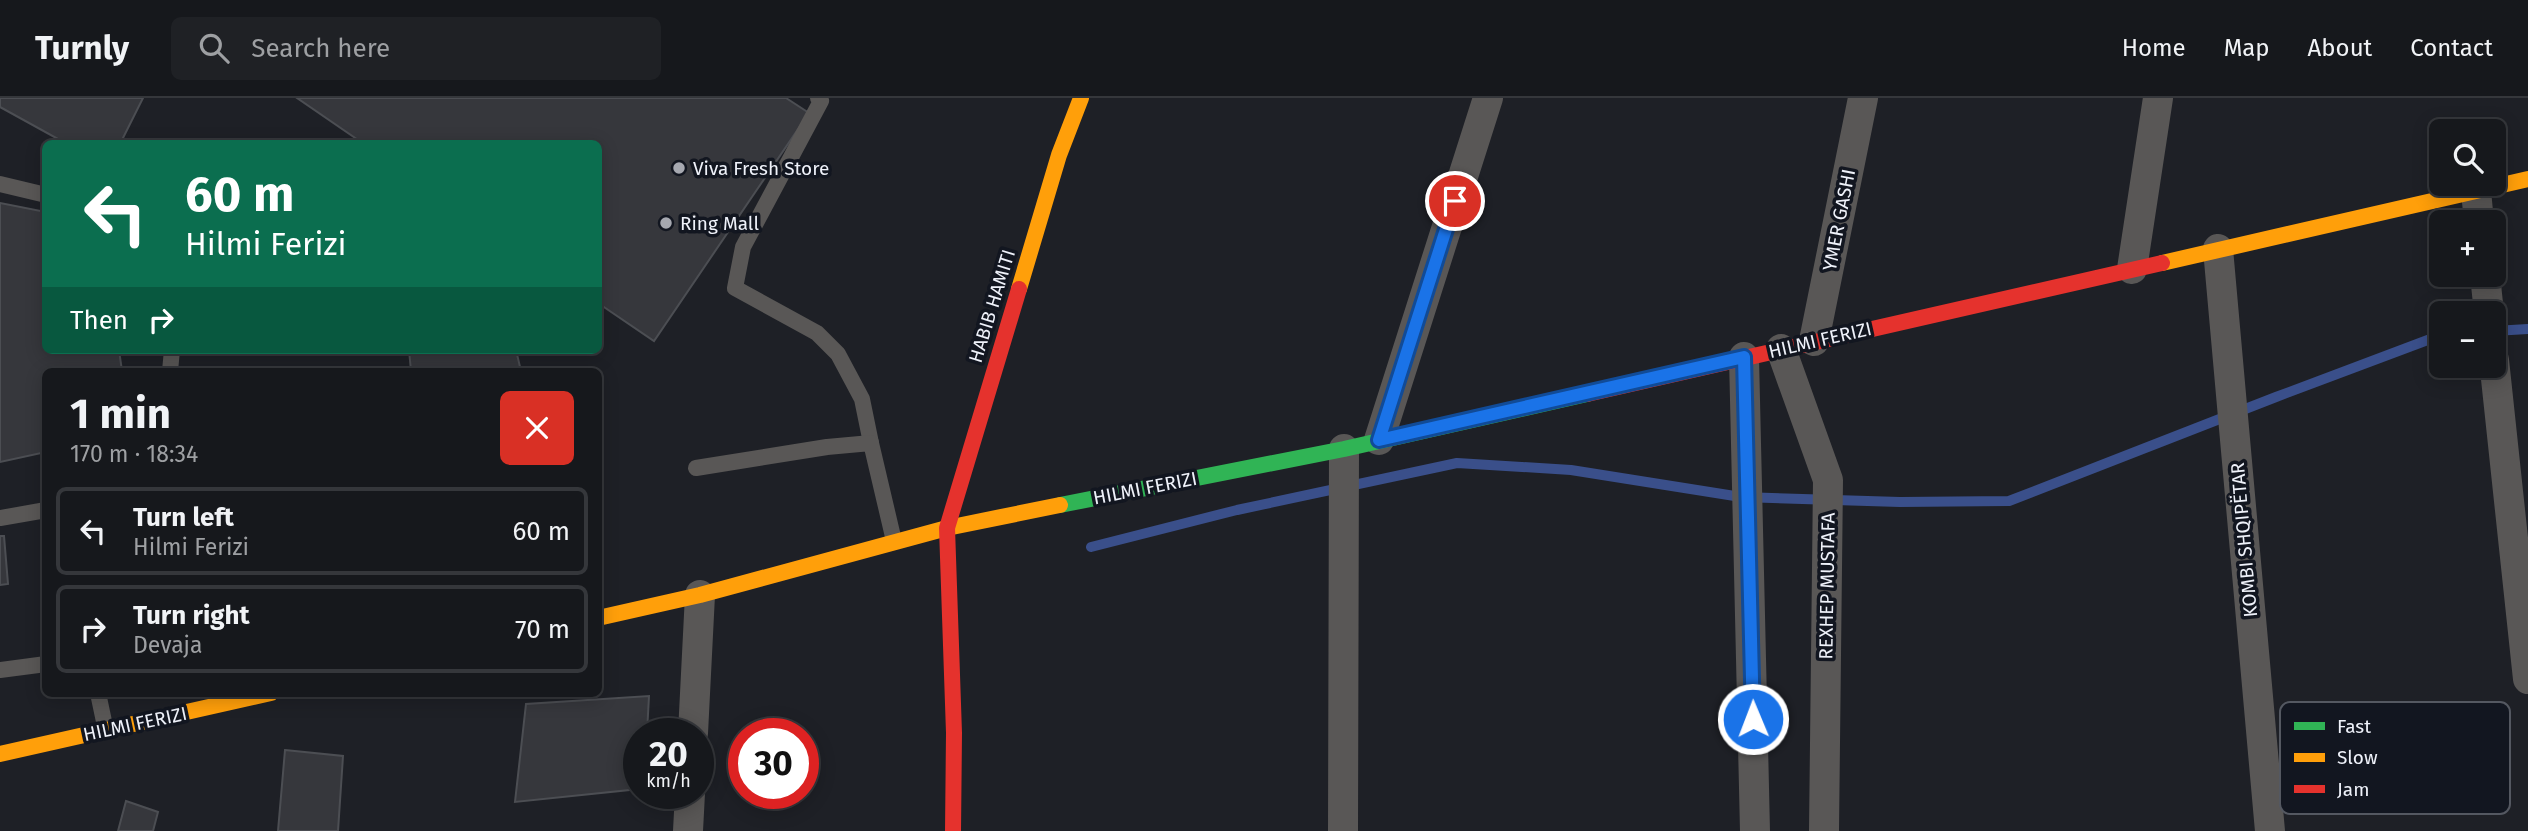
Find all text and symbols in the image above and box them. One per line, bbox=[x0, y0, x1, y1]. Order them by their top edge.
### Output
search box bbox=[171, 17, 661, 80]
text: Turnly bbox=[35, 28, 129, 68]
icon: search bbox=[195, 29, 233, 67]
text: Search here bbox=[251, 33, 390, 64]
text: Home bbox=[2122, 34, 2186, 62]
text: Map bbox=[2224, 34, 2270, 62]
text: About bbox=[2308, 34, 2372, 62]
text: Contact bbox=[2410, 34, 2493, 62]
map controls bbox=[2429, 119, 2506, 378]
button: search bbox=[2429, 119, 2506, 196]
place label: Viva Fresh Store bbox=[693, 157, 829, 180]
marker: Viva Fresh Store bbox=[671, 160, 687, 176]
text: 60 m bbox=[185, 165, 294, 224]
street label: YMER GASHI bbox=[1818, 167, 1860, 273]
icon: left bbox=[70, 168, 161, 259]
pin bbox=[1425, 171, 1485, 231]
icon: arrive bbox=[1436, 182, 1474, 220]
button: + bbox=[2429, 210, 2506, 287]
place label: Ring Mall bbox=[680, 212, 759, 235]
marker: Ring Mall bbox=[658, 215, 674, 231]
text: Hilmi Ferizi bbox=[185, 225, 347, 263]
street label: HABIB HAMITI bbox=[964, 247, 1020, 365]
icon: right bbox=[142, 301, 180, 339]
button: − bbox=[2429, 301, 2506, 378]
text: Then bbox=[70, 305, 128, 336]
street label: HILMI FERIZI bbox=[1766, 317, 1874, 363]
text: 1 min bbox=[70, 389, 171, 439]
button: close bbox=[500, 391, 574, 465]
text: 170 m · 18:34 bbox=[70, 440, 198, 468]
street label: KOMBI SHQIPËTAR bbox=[2226, 461, 2262, 618]
street label: HILMI FERIZI bbox=[1091, 467, 1199, 509]
text: Turn left bbox=[133, 502, 234, 533]
icon: left bbox=[74, 512, 112, 550]
street label: REXHEP MUSTAFA bbox=[1814, 512, 1840, 660]
text: 60 m bbox=[512, 516, 570, 547]
text: Hilmi Ferizi bbox=[133, 533, 249, 561]
text: Turn right bbox=[133, 600, 250, 631]
icon: right bbox=[74, 610, 112, 648]
text: 70 m bbox=[515, 614, 570, 645]
text: Devaja bbox=[133, 631, 202, 659]
position arrow bbox=[1716, 682, 1790, 756]
street label: HILMI FERIZI bbox=[81, 702, 189, 746]
legend bbox=[2280, 702, 2510, 814]
text: Fast bbox=[2337, 715, 2371, 738]
speed limit sign: 30 bbox=[728, 718, 819, 809]
text: 20 bbox=[649, 733, 688, 775]
text: Slow bbox=[2337, 746, 2378, 769]
text: km/h bbox=[646, 770, 691, 792]
text: Jam bbox=[2337, 778, 2369, 801]

